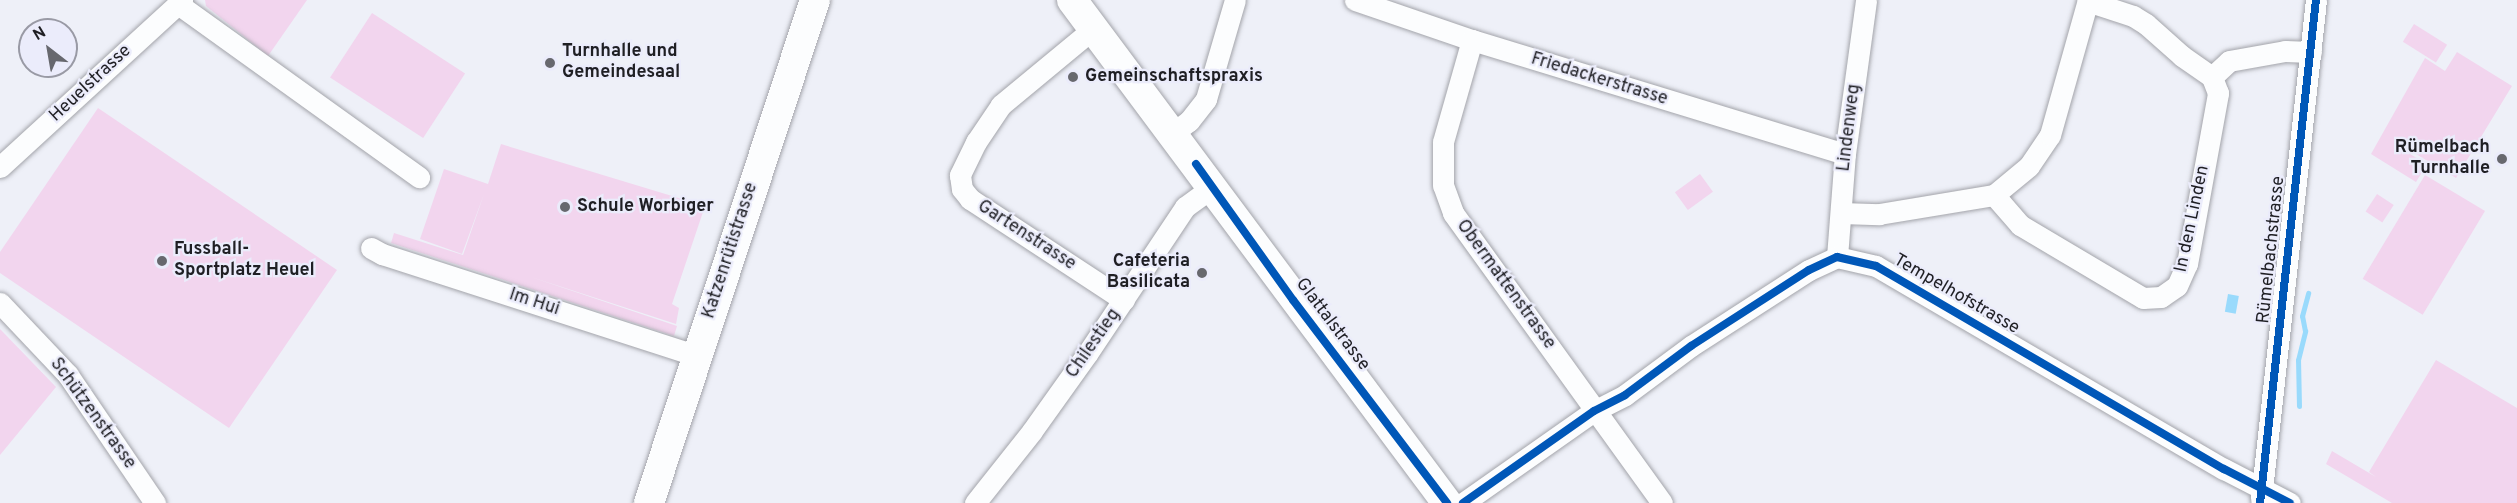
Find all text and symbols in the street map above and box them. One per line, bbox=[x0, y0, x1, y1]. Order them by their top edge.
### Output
north arrow bbox=[18, 18, 78, 78]
text: N bbox=[30, 23, 50, 46]
street label: Heuelstrasse bbox=[46, 41, 136, 127]
place label: Turnhalle und Gemeindesaal bbox=[562, 42, 680, 84]
street label: Friedackerstrasse bbox=[1528, 49, 1670, 111]
marker: Turnhalle und Gemeindesaal bbox=[543, 56, 557, 70]
place label: Gemeinschaftspraxis bbox=[1085, 66, 1263, 88]
marker: Gemeinschaftspraxis bbox=[1066, 70, 1080, 84]
street label: Lindenweg bbox=[1834, 83, 1866, 173]
place label: Rümelbach Turnhalle bbox=[2395, 138, 2490, 180]
marker: Rümelbach Turnhalle bbox=[2495, 152, 2509, 166]
street label: In den Linden bbox=[2171, 163, 2215, 275]
street label: Rümelbachstrasse bbox=[2254, 175, 2290, 325]
street label: Katzenrütistrasse bbox=[699, 180, 763, 322]
place label: Schule Worbiger bbox=[577, 196, 714, 218]
street label: Gartenstrasse bbox=[973, 196, 1079, 276]
marker: Schule Worbiger bbox=[558, 200, 572, 214]
street label: Obermattenstrasse bbox=[1451, 216, 1559, 354]
place label: Fussball- Sportplatz Heuel bbox=[174, 240, 315, 282]
street label: Tempelhofstrasse bbox=[1889, 250, 2023, 340]
place label: Cafeteria Basilicata bbox=[1107, 252, 1190, 294]
marker: Fussball- Sportplatz Heuel bbox=[155, 254, 169, 268]
marker: Cafeteria Basilicata bbox=[1195, 266, 1209, 280]
street label: Glattalstrasse bbox=[1290, 274, 1374, 376]
street label: Im Hui bbox=[506, 285, 562, 321]
street label: Chilestieg bbox=[1062, 305, 1126, 383]
street label: Schützenstrasse bbox=[44, 354, 140, 474]

